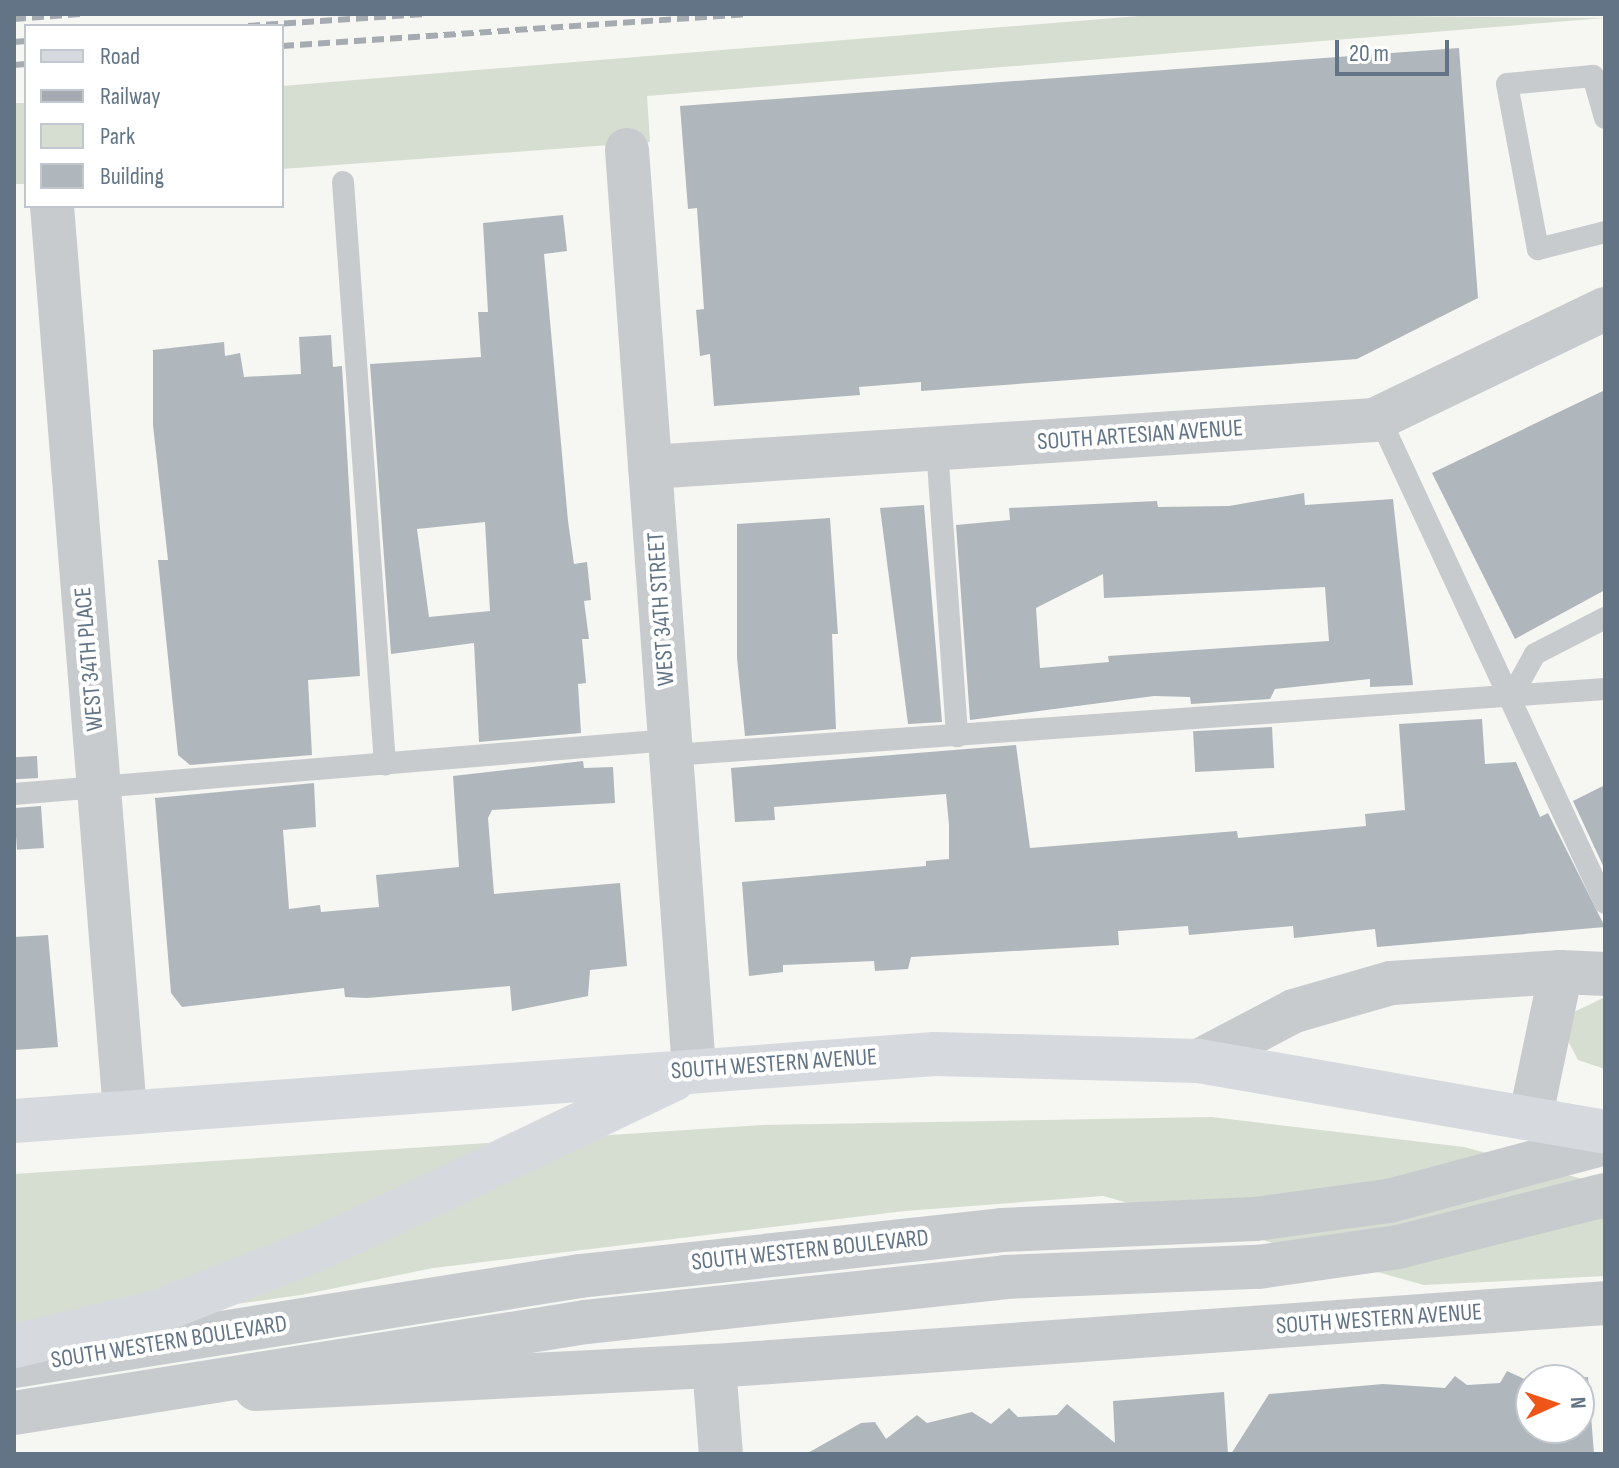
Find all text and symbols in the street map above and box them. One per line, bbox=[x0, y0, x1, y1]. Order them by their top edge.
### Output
legend bbox=[24, 24, 284, 208]
scale bar bbox=[1339, 24, 1453, 74]
text: 20 m bbox=[1349, 39, 1389, 68]
text: Road bbox=[100, 42, 140, 71]
text: Railway bbox=[100, 82, 160, 111]
text: Park bbox=[100, 122, 135, 151]
text: Building bbox=[100, 162, 164, 191]
street label: SOUTH ARTESIAN AVENUE bbox=[1036, 413, 1244, 457]
street label: WEST 34TH STREET bbox=[641, 531, 681, 687]
street label: WEST 34TH PLACE bbox=[68, 586, 110, 732]
street label: SOUTH WESTERN AVENUE bbox=[670, 1042, 878, 1086]
street label: SOUTH WESTERN BOULEVARD bbox=[690, 1223, 930, 1277]
street label: SOUTH WESTERN AVENUE bbox=[1275, 1297, 1483, 1341]
street label: SOUTH WESTERN BOULEVARD bbox=[49, 1309, 289, 1375]
north arrow bbox=[1515, 1364, 1595, 1444]
text: N bbox=[1564, 1396, 1591, 1409]

